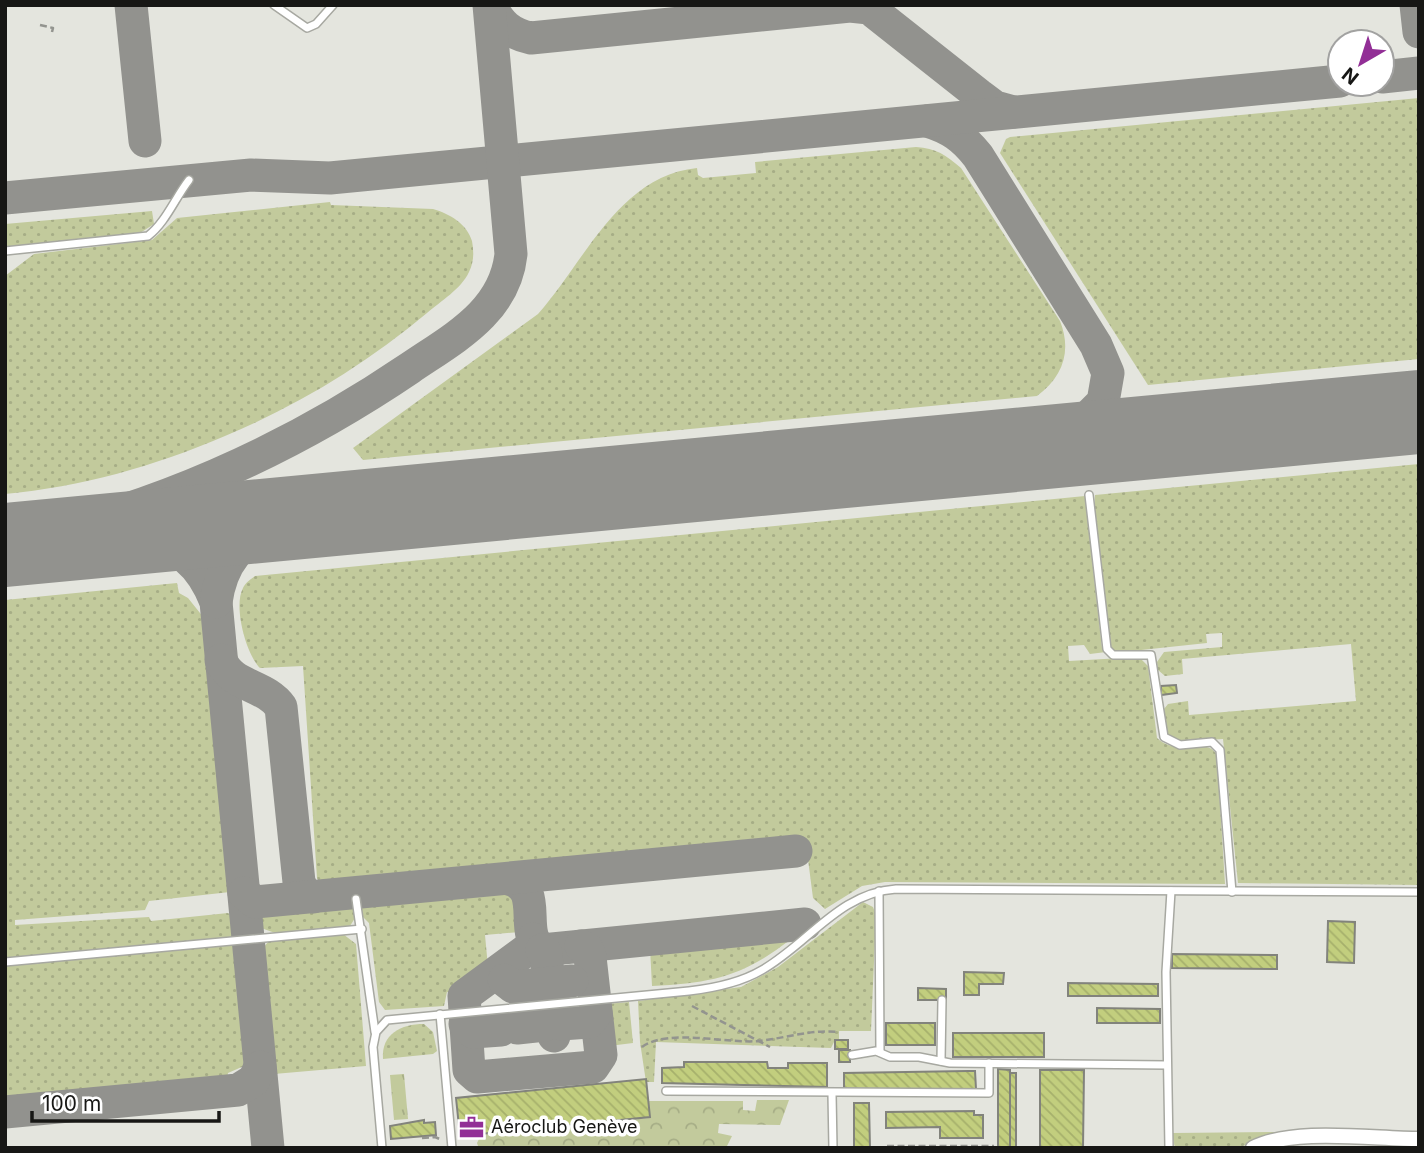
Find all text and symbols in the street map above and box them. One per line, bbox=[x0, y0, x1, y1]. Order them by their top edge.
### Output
north arrow bbox=[1326, 28, 1396, 98]
text: N bbox=[1338, 62, 1363, 89]
scale bar bbox=[32, 1080, 219, 1124]
text: 100 m bbox=[42, 1091, 101, 1116]
office icon: Aéroclub Genève bbox=[457, 1113, 485, 1141]
place label: Aéroclub Genève bbox=[491, 1116, 638, 1137]

